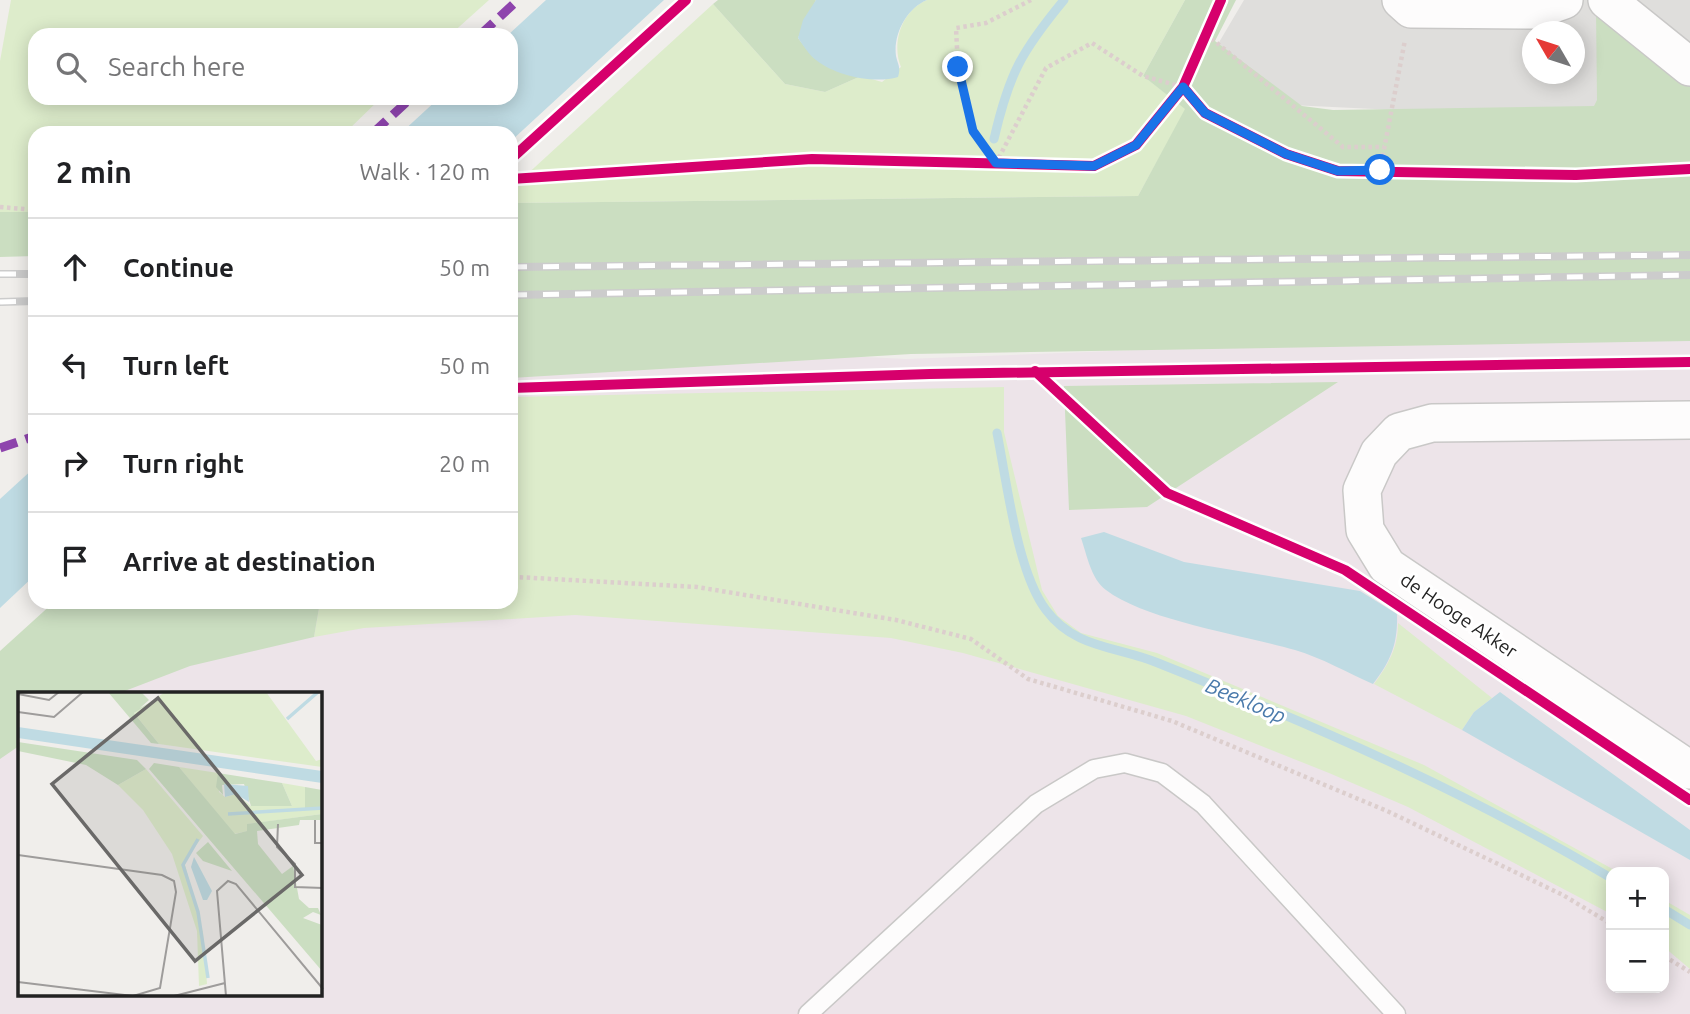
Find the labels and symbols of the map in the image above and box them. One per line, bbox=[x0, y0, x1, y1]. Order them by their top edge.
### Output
north arrow bbox=[1522, 21, 1585, 84]
route end bbox=[942, 51, 973, 82]
route start bbox=[1364, 154, 1395, 185]
street label: de Hooge Akker bbox=[1396, 568, 1522, 662]
water label: Beekloop bbox=[1202, 672, 1290, 728]
inset map bbox=[18, 692, 322, 996]

